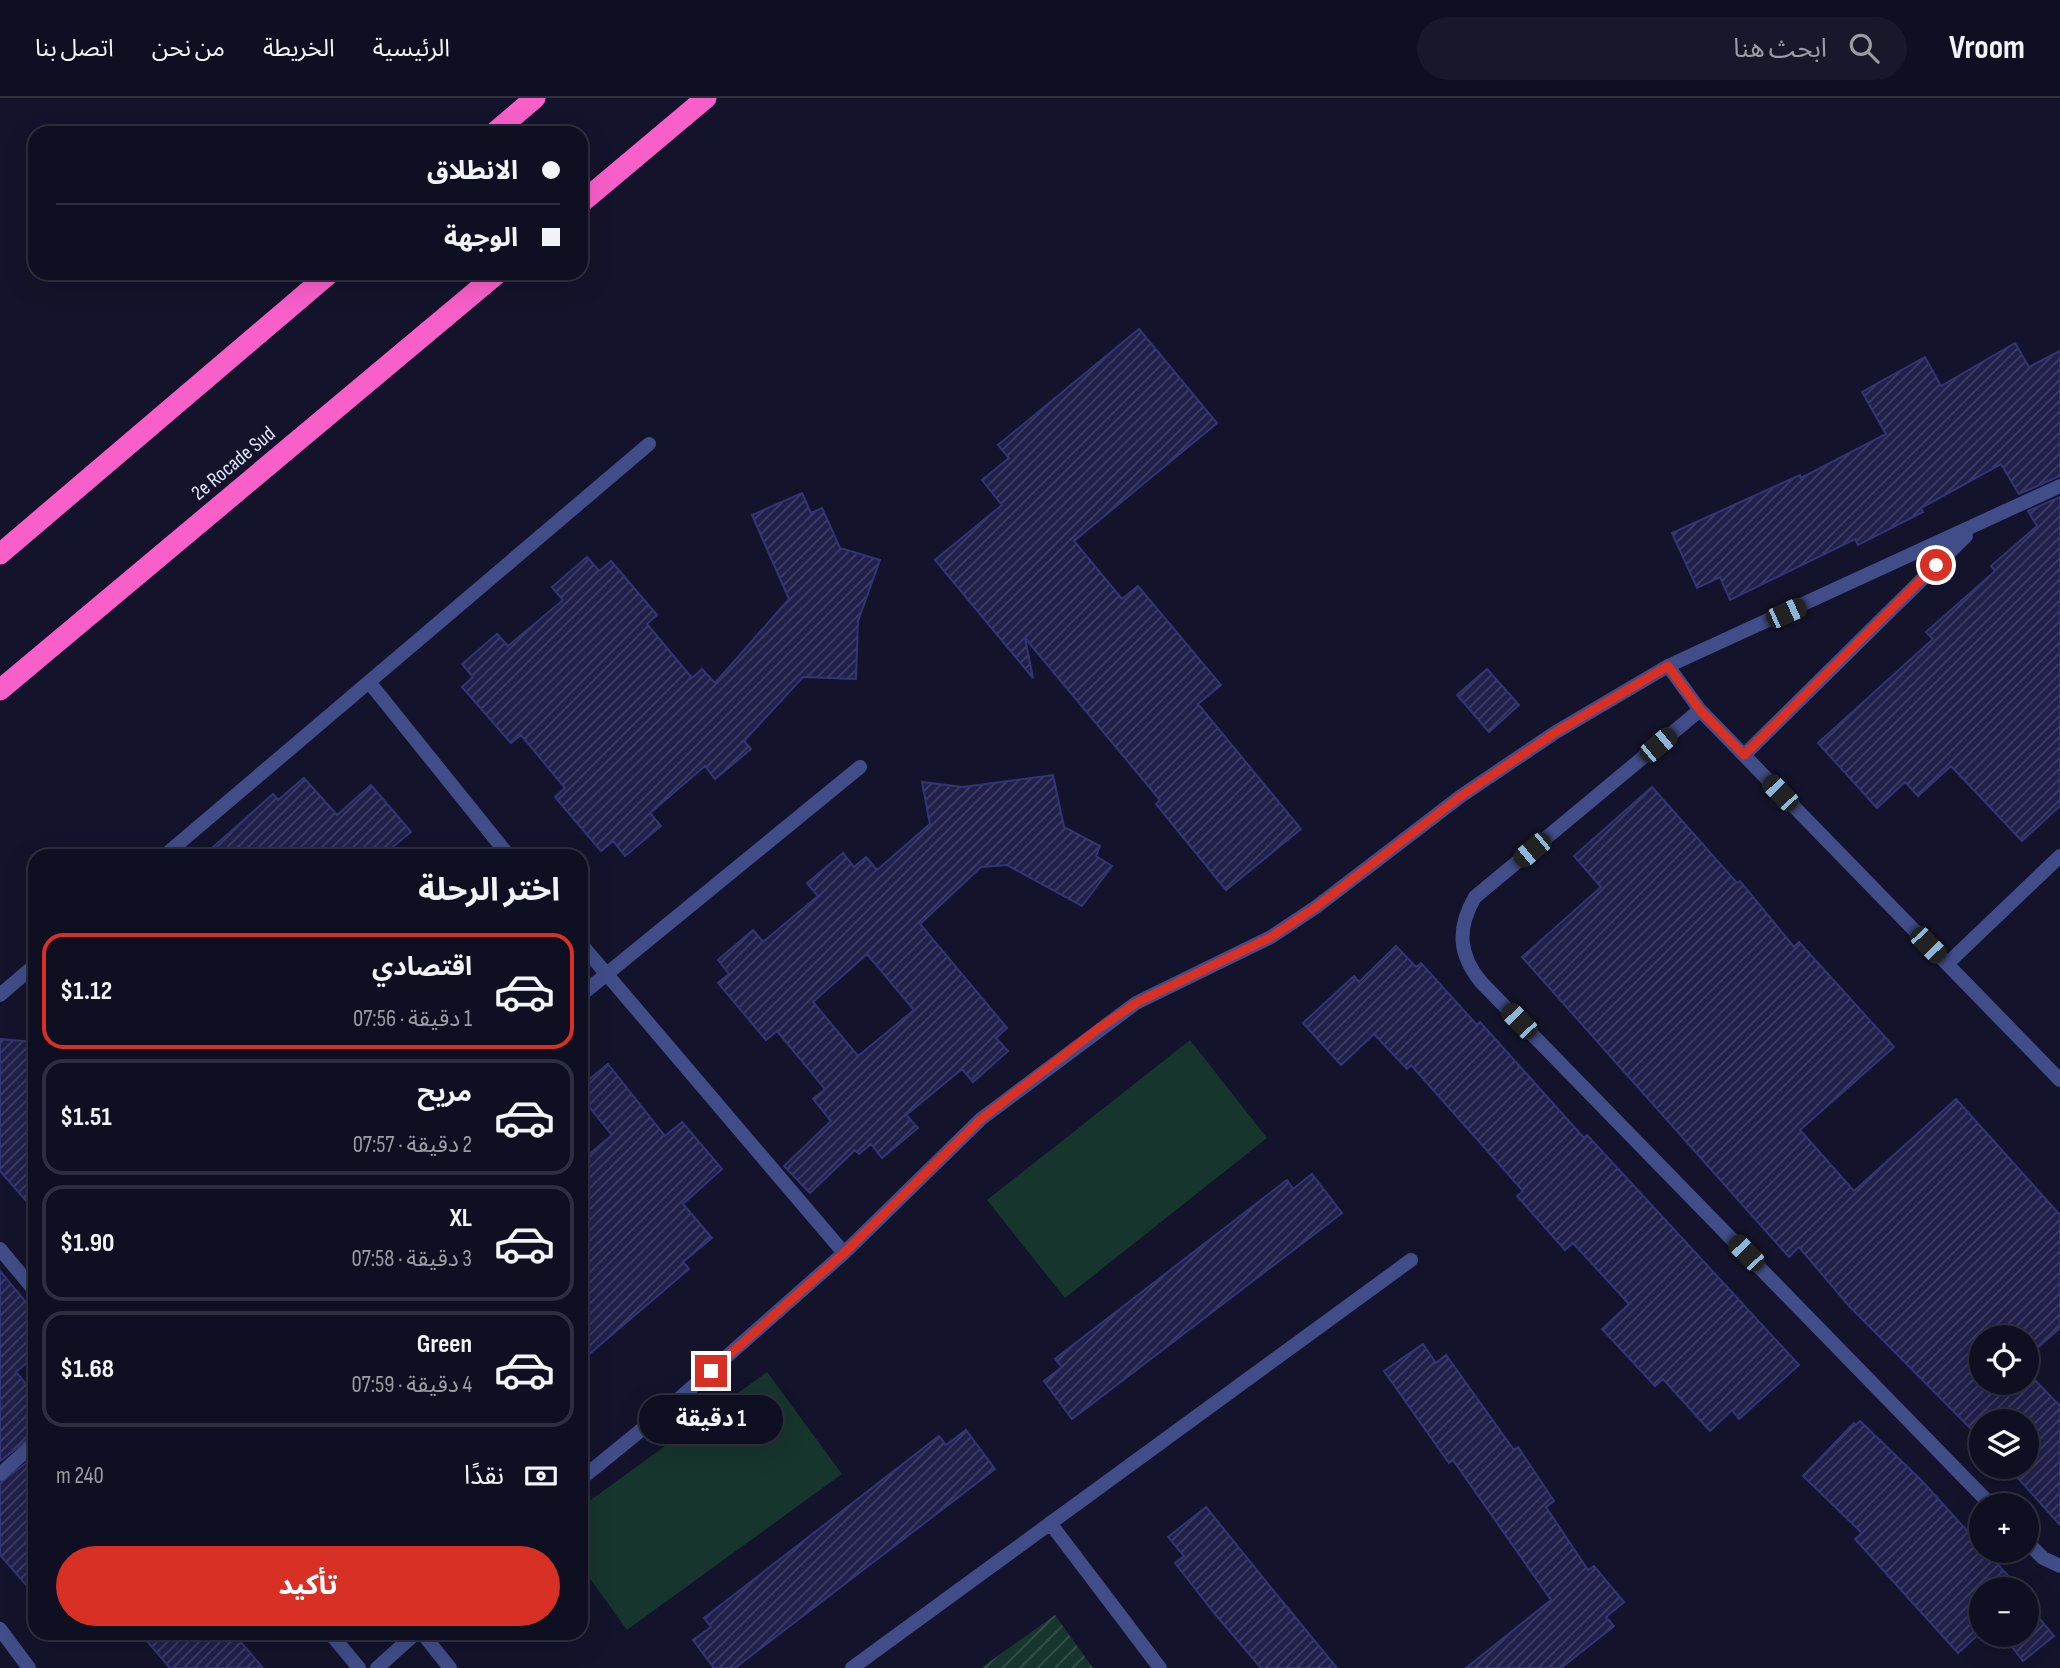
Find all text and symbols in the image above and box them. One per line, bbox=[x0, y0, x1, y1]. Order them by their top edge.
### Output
search box bbox=[1417, 17, 1907, 80]
text: Vroom bbox=[1949, 28, 2025, 68]
icon: search bbox=[1845, 29, 1883, 67]
text: اتصل بنا bbox=[35, 34, 114, 63]
text: من نحن bbox=[152, 34, 225, 63]
text: الخريطة bbox=[263, 34, 335, 63]
text: الرئيسية bbox=[373, 34, 450, 63]
text: ابحث هنا bbox=[1733, 34, 1827, 65]
text: الانطلاق bbox=[427, 156, 518, 187]
text: الوجهة bbox=[444, 223, 518, 254]
street label: 2e Rocade Sud bbox=[186, 421, 280, 506]
route start bbox=[1920, 549, 1952, 581]
car bbox=[1763, 595, 1810, 631]
car bbox=[1636, 723, 1681, 767]
car bbox=[1758, 771, 1803, 815]
car bbox=[1510, 828, 1555, 872]
text: اختر الرحلة bbox=[418, 871, 560, 910]
car bbox=[1906, 923, 1951, 967]
text: اقتصادي bbox=[372, 952, 472, 983]
icon: car bbox=[493, 960, 556, 1023]
text: $1.12 bbox=[60, 976, 112, 1007]
car bbox=[1497, 999, 1542, 1043]
text: 1 دقيقة · 07:56 bbox=[353, 1005, 472, 1033]
text: مريح bbox=[417, 1078, 472, 1109]
icon: car bbox=[493, 1086, 556, 1149]
text: $1.51 bbox=[60, 1102, 112, 1133]
text: 2 دقيقة · 07:57 bbox=[353, 1131, 472, 1159]
text: XL bbox=[450, 1203, 472, 1234]
icon: car bbox=[493, 1212, 556, 1275]
text: $1.90 bbox=[60, 1228, 114, 1259]
car bbox=[1724, 1231, 1769, 1275]
text: 3 دقيقة · 07:58 bbox=[351, 1245, 472, 1273]
map controls bbox=[1969, 1325, 2039, 1647]
button: locate bbox=[1969, 1325, 2039, 1395]
text: Green bbox=[417, 1329, 472, 1360]
icon: car bbox=[493, 1338, 556, 1401]
text: $1.68 bbox=[60, 1354, 114, 1385]
route end bbox=[695, 1355, 727, 1387]
text: 4 دقيقة · 07:59 bbox=[351, 1371, 472, 1399]
callout: 1 دقيقة bbox=[639, 1396, 783, 1444]
text: 1 دقيقة bbox=[676, 1405, 746, 1433]
button: layers bbox=[1969, 1409, 2039, 1479]
icon: cash bbox=[522, 1457, 560, 1495]
text: نقدًا bbox=[464, 1461, 504, 1492]
text: 240 m bbox=[56, 1462, 104, 1490]
button: + bbox=[1969, 1493, 2039, 1563]
button: تأكيد bbox=[56, 1546, 560, 1626]
button: − bbox=[1969, 1577, 2039, 1647]

